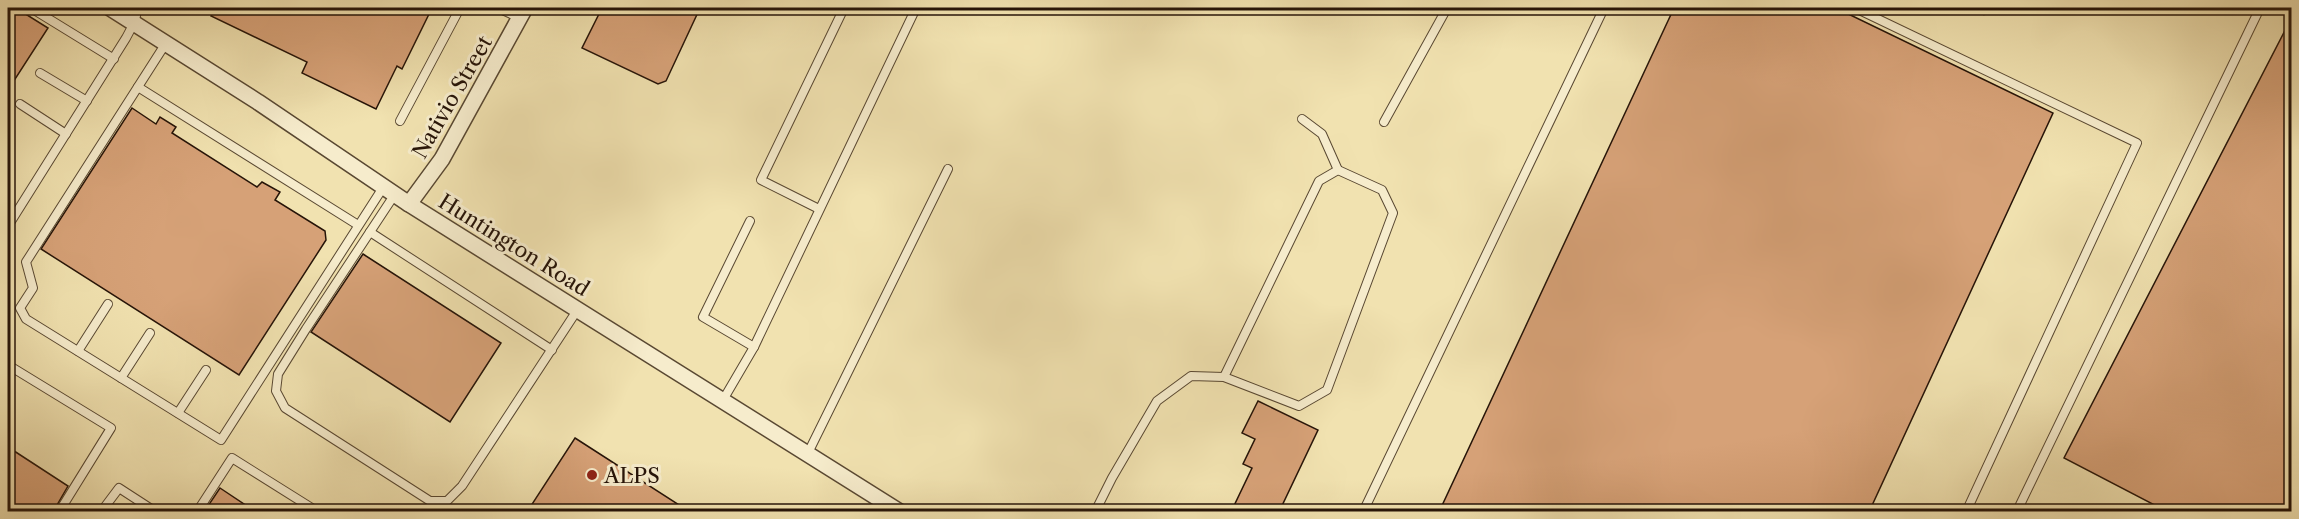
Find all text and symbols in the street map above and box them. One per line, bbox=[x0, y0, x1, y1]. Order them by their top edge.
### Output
street label: Nativio Street bbox=[407, 31, 497, 163]
street label: Huntington Road bbox=[434, 189, 594, 301]
place label: ALPS bbox=[603, 463, 660, 488]
marker: ALPS bbox=[585, 468, 599, 482]

